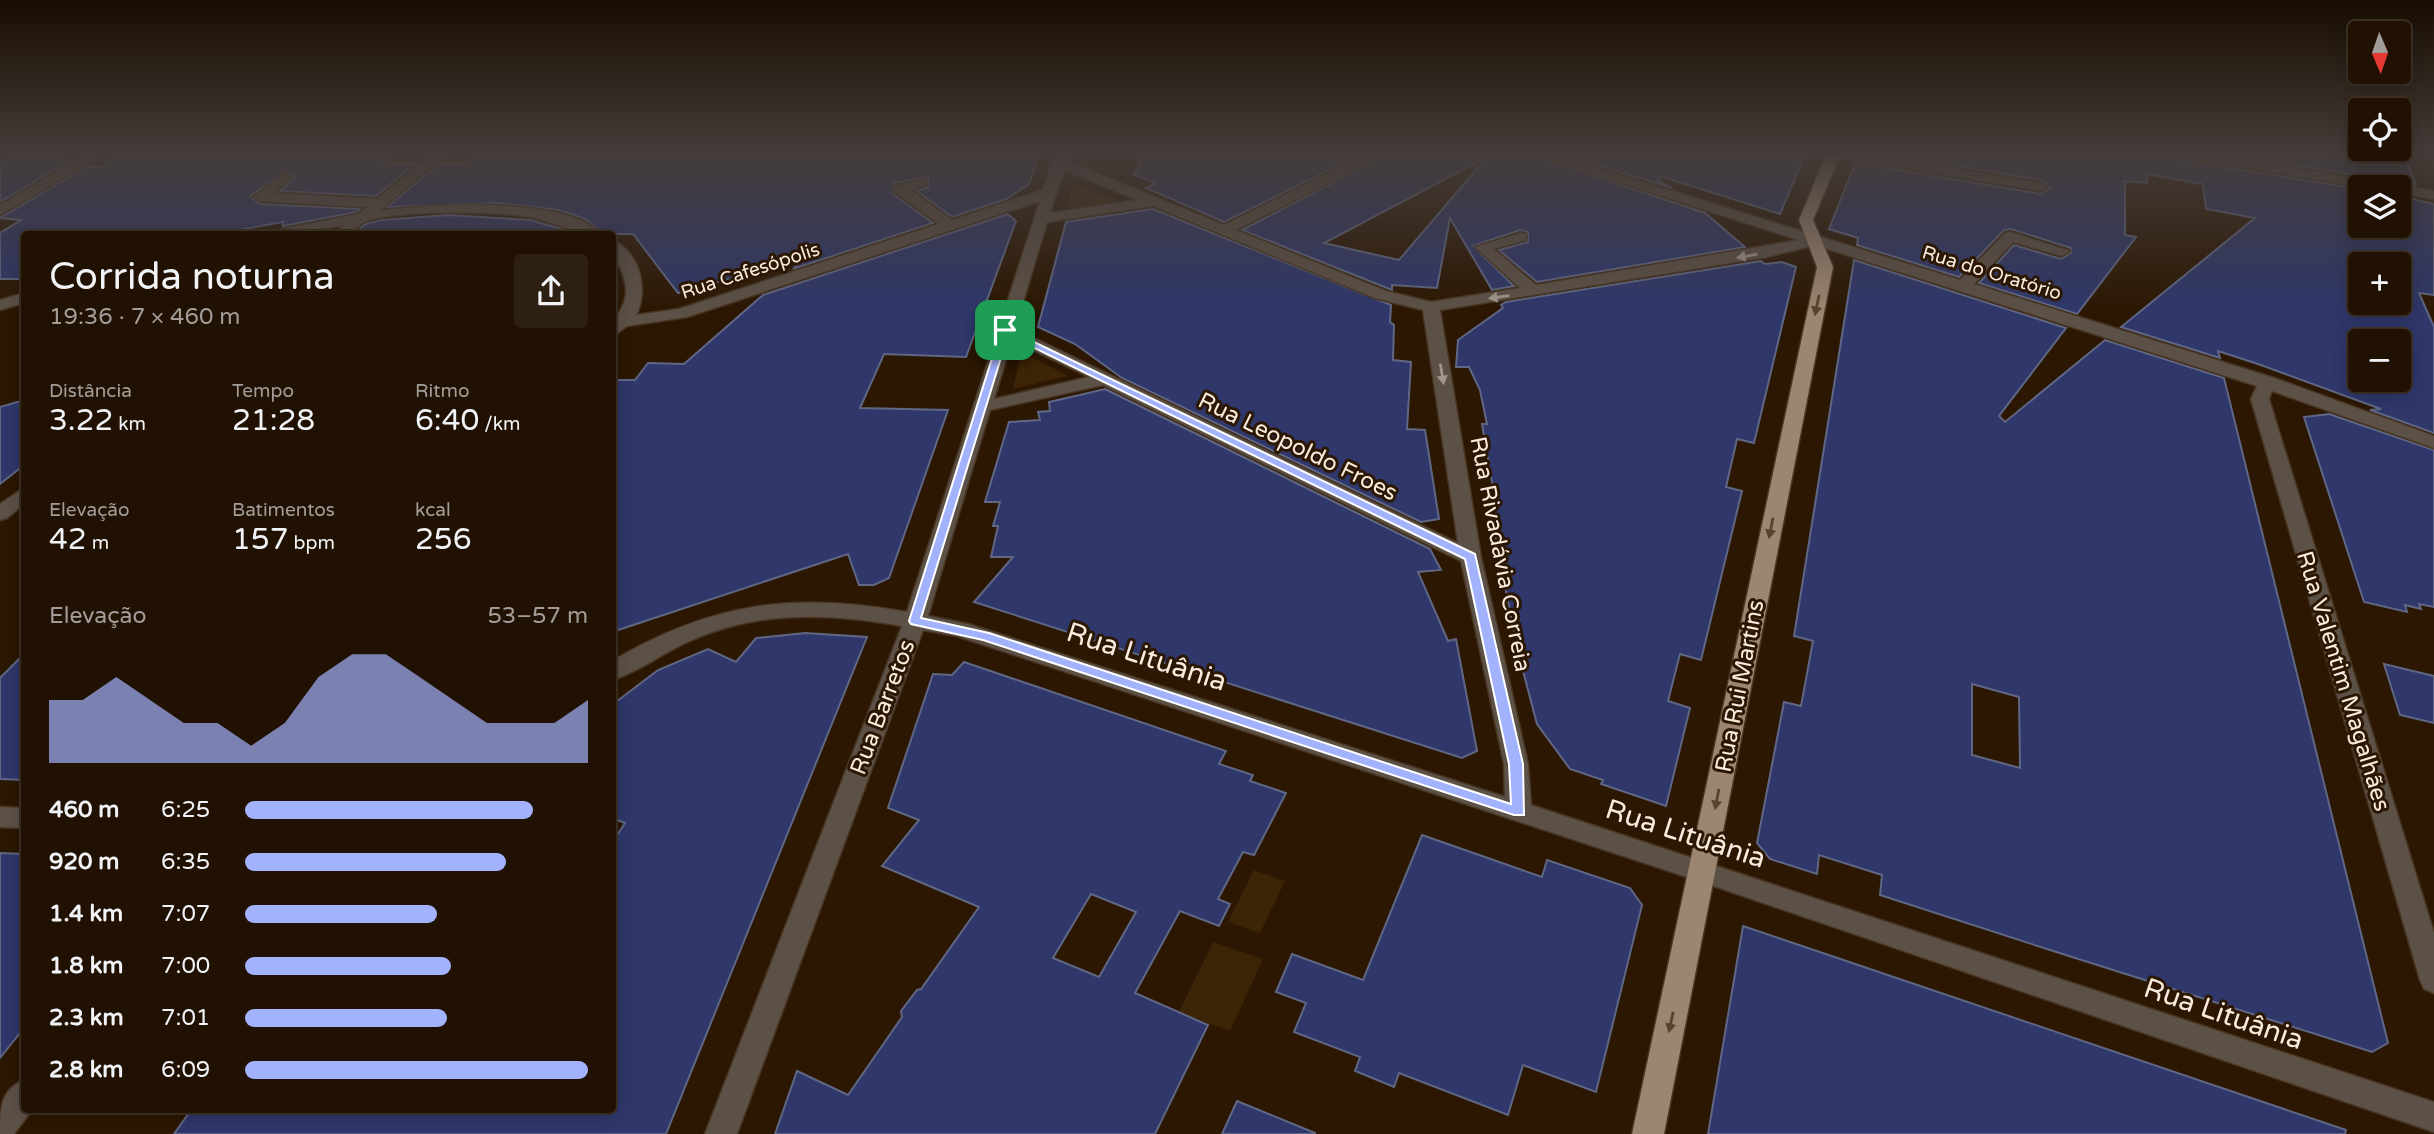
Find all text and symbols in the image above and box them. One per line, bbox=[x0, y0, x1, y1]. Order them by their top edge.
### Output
north arrow bbox=[2348, 21, 2412, 84]
map controls bbox=[2348, 21, 2411, 392]
button: locate bbox=[2348, 98, 2411, 161]
button: layers bbox=[2348, 175, 2411, 238]
street label: Rua Cafesópolis bbox=[678, 238, 822, 304]
street label: Rua do Oratório bbox=[1919, 241, 2064, 305]
one-way arrow bbox=[1736, 251, 1758, 262]
button: + bbox=[2348, 252, 2411, 315]
text: Corrida noturna bbox=[49, 254, 335, 300]
button: share bbox=[514, 254, 588, 328]
one-way arrow bbox=[1488, 292, 1510, 303]
one-way arrow bbox=[1812, 294, 1823, 316]
pin bbox=[975, 300, 1035, 360]
text: 19:36 · 7 × 460 m bbox=[49, 303, 240, 331]
icon: arrive bbox=[986, 311, 1024, 349]
button: − bbox=[2348, 329, 2411, 392]
one-way arrow bbox=[1437, 363, 1448, 385]
text: Distância bbox=[49, 380, 132, 402]
text: Tempo bbox=[232, 380, 294, 402]
text: Ritmo bbox=[415, 380, 470, 402]
street label: Rua Leopoldo Froes bbox=[1193, 387, 1402, 507]
text: 3.22 bbox=[49, 402, 113, 439]
text: 21:28 bbox=[232, 402, 315, 439]
text: 6:40 bbox=[415, 402, 479, 439]
text: km bbox=[113, 413, 146, 435]
text: /km bbox=[479, 413, 520, 435]
street label: Rua Rivadávia Correia bbox=[1463, 434, 1537, 674]
text: Elevação bbox=[49, 499, 130, 521]
text: Batimentos bbox=[232, 499, 335, 521]
text: kcal bbox=[415, 499, 451, 521]
one-way arrow bbox=[1766, 517, 1777, 539]
text: 42 bbox=[49, 521, 87, 558]
text: 157 bbox=[232, 521, 289, 558]
text: 256 bbox=[415, 521, 472, 558]
text: m bbox=[87, 532, 109, 554]
text: bpm bbox=[289, 532, 335, 554]
street label: Rua Valentim Magalhães bbox=[2290, 548, 2396, 815]
street label: Rua Rui Martins bbox=[1710, 598, 1770, 775]
text: Elevação bbox=[49, 602, 146, 630]
text: 53–57 m bbox=[487, 602, 588, 630]
street label: Rua Lituânia bbox=[1062, 615, 1231, 699]
street label: Rua Barretos bbox=[844, 636, 921, 779]
one-way arrow bbox=[1711, 788, 1722, 810]
street label: Rua Lituânia bbox=[1601, 792, 1770, 876]
text: 460 m bbox=[49, 796, 119, 824]
text: 6:25 bbox=[161, 796, 210, 824]
text: 920 m bbox=[49, 848, 119, 876]
text: 6:35 bbox=[161, 848, 210, 876]
text: 1.4 km bbox=[49, 900, 123, 928]
text: 7:07 bbox=[161, 900, 210, 928]
text: 1.8 km bbox=[49, 952, 123, 980]
text: 7:00 bbox=[161, 952, 210, 980]
street label: Rua Lituânia bbox=[2139, 971, 2308, 1057]
text: 2.3 km bbox=[49, 1004, 124, 1032]
text: 7:01 bbox=[161, 1004, 210, 1032]
one-way arrow bbox=[1665, 1011, 1676, 1033]
text: 2.8 km bbox=[49, 1056, 123, 1084]
text: 6:09 bbox=[161, 1056, 210, 1084]

